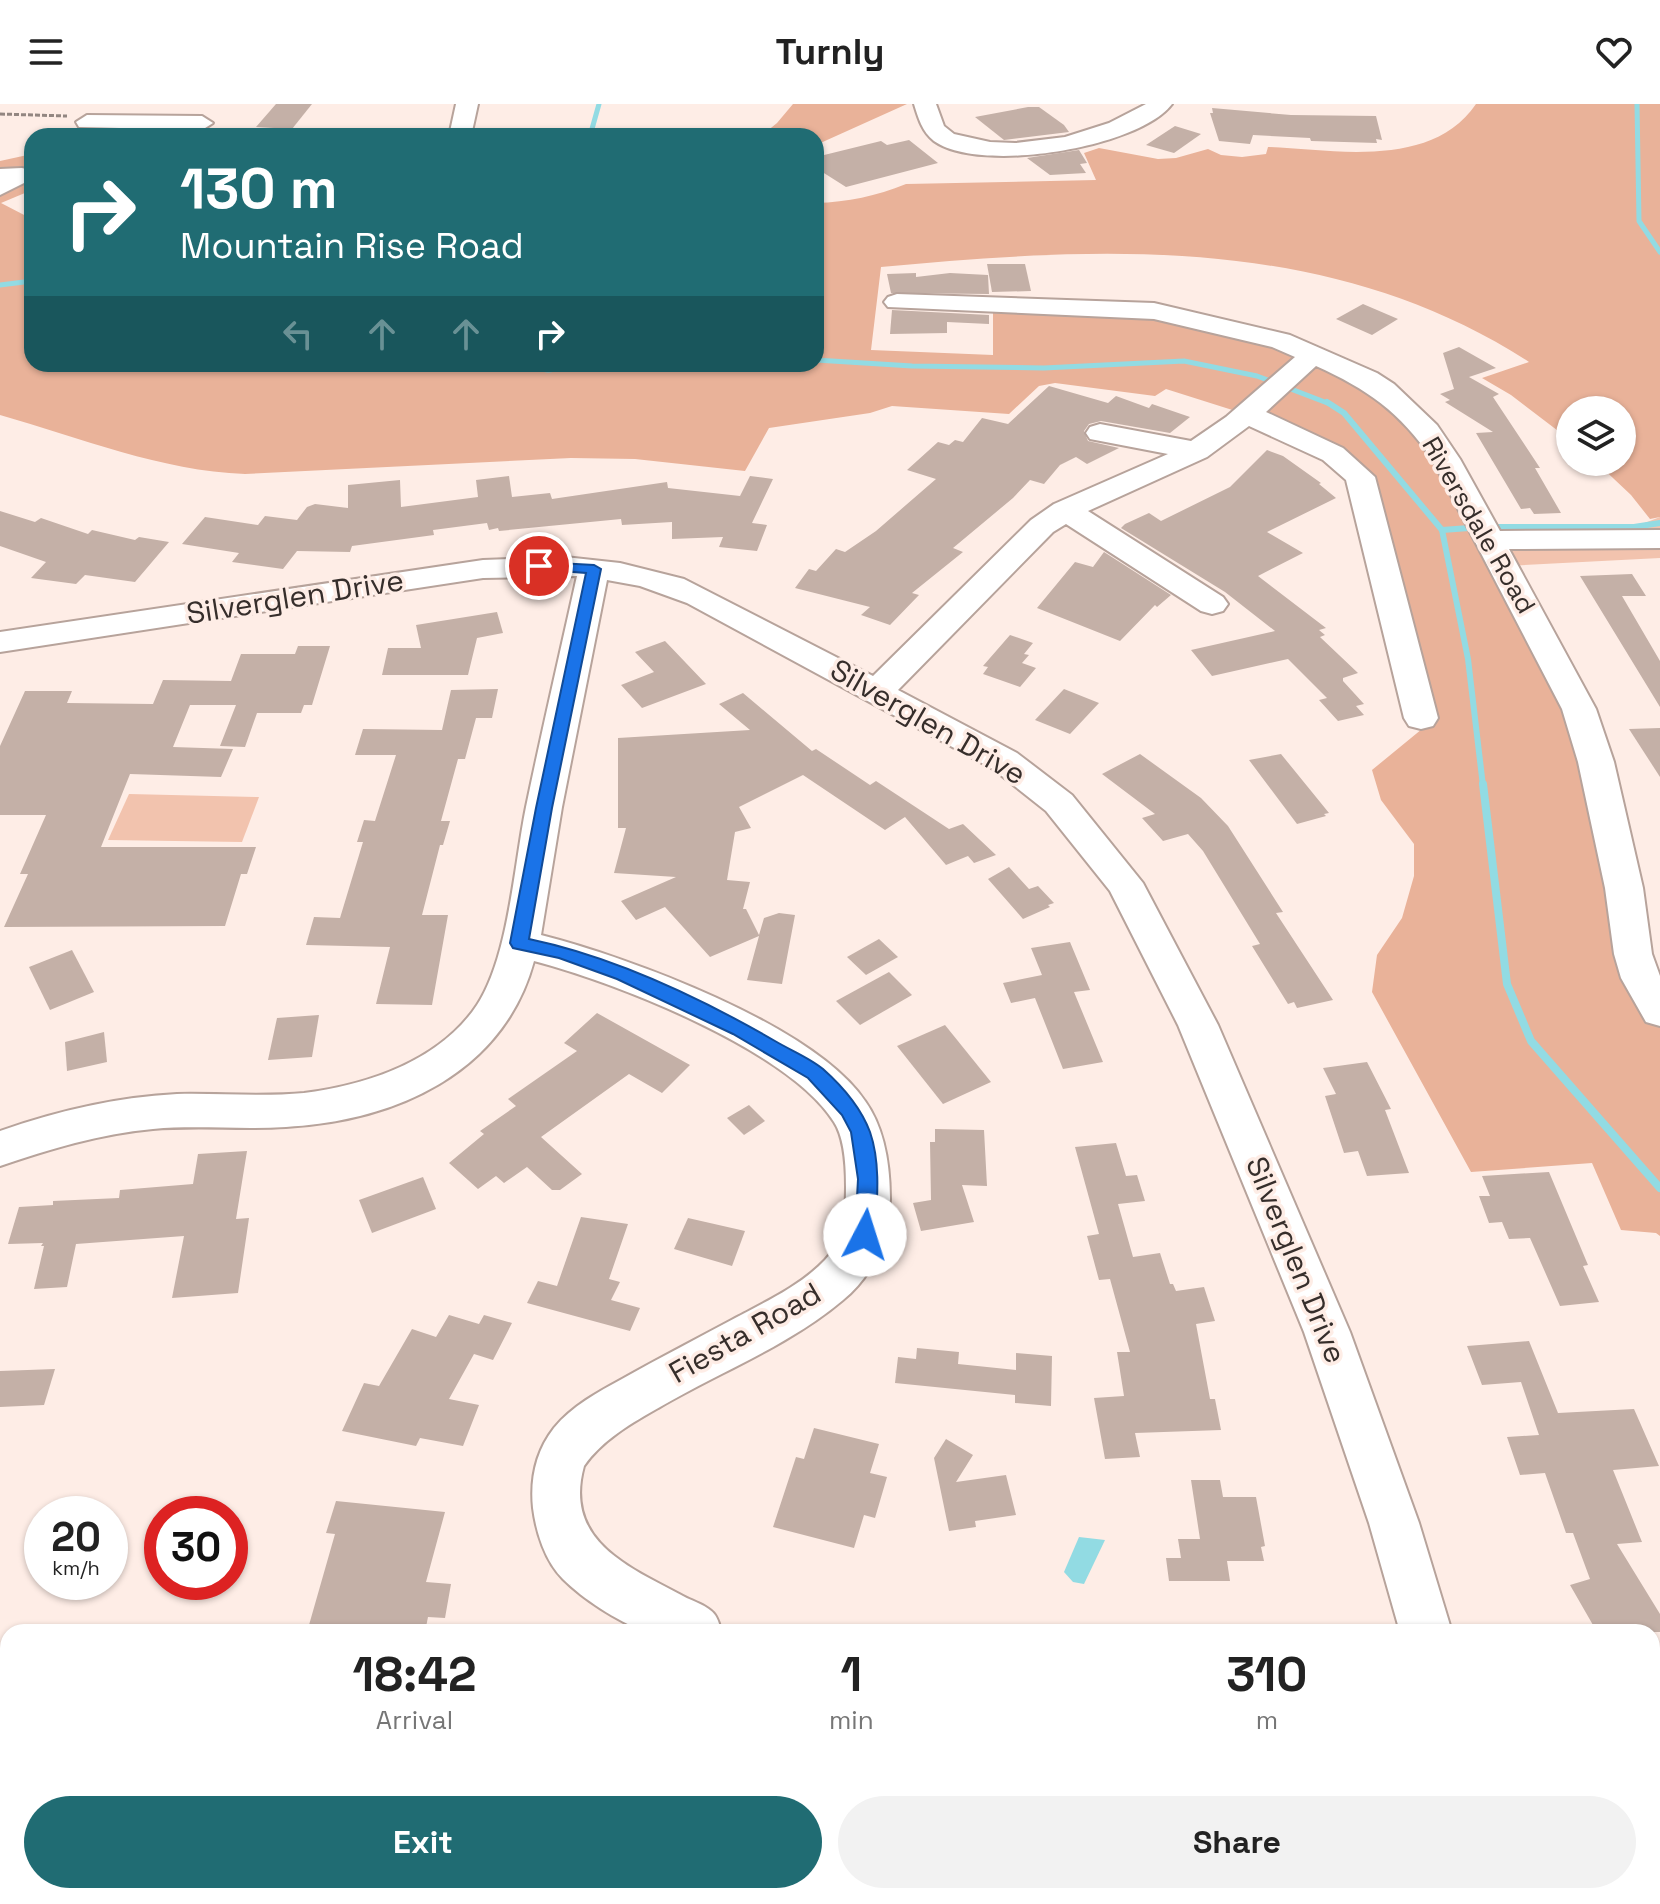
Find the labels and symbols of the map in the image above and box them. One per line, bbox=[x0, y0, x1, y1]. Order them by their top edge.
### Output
street label: Riversdale Road bbox=[1415, 430, 1543, 620]
pin bbox=[505, 532, 573, 600]
street label: Silverglen Drive bbox=[183, 560, 406, 633]
street label: Silverglen Drive bbox=[823, 650, 1033, 793]
street label: Silverglen Drive bbox=[1237, 1151, 1356, 1369]
position arrow bbox=[823, 1193, 907, 1277]
street label: Fiesta Road bbox=[662, 1273, 828, 1392]
speed limit sign: 30 bbox=[144, 1496, 248, 1600]

